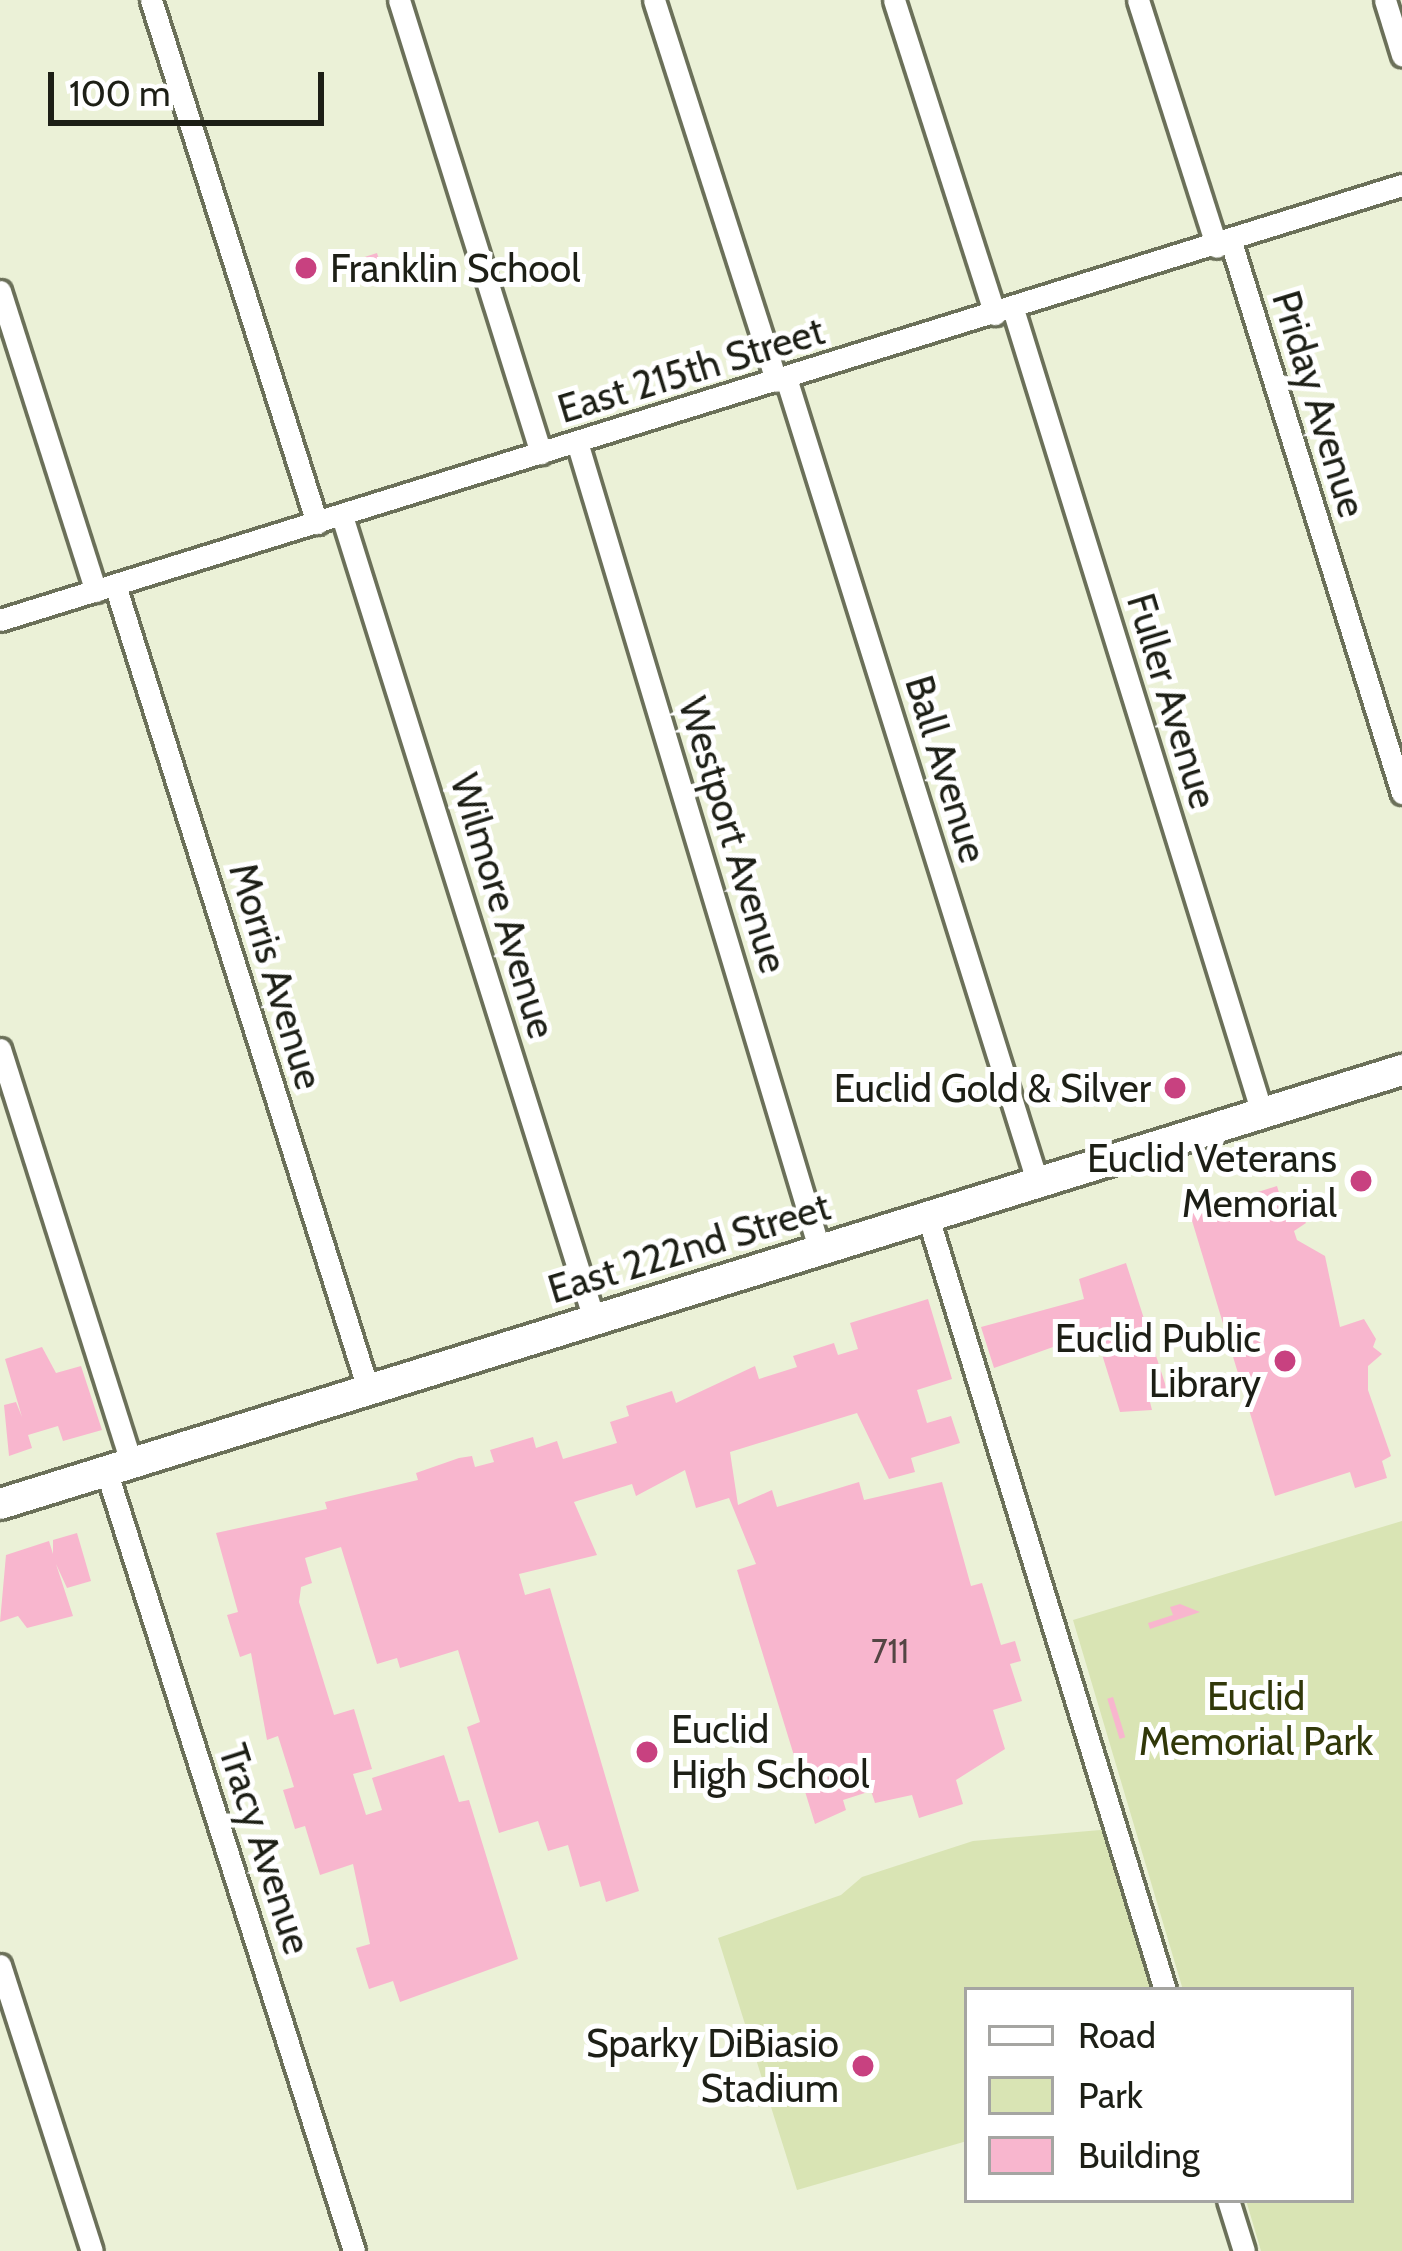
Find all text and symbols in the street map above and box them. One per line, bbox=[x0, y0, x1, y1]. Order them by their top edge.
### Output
scale bar bbox=[54, 48, 330, 122]
text: 100 m bbox=[69, 71, 171, 115]
place label: Franklin School bbox=[330, 245, 580, 291]
marker: Franklin School bbox=[293, 255, 319, 281]
street label: Priday Avenue bbox=[1262, 285, 1376, 523]
street label: East 215th Street bbox=[552, 307, 830, 433]
street label: Fuller Avenue bbox=[1117, 588, 1227, 814]
street label: Ball Avenue bbox=[895, 670, 997, 868]
street label: Westport Avenue bbox=[669, 692, 797, 978]
street label: Wilmore Avenue bbox=[441, 768, 565, 1044]
street label: Morris Avenue bbox=[219, 857, 333, 1095]
place label: Euclid Gold & Silver bbox=[834, 1065, 1151, 1111]
marker: Euclid Gold & Silver bbox=[1162, 1075, 1188, 1101]
place label: Euclid Veterans Memorial bbox=[1087, 1136, 1337, 1227]
marker: Euclid Veterans Memorial bbox=[1348, 1168, 1374, 1194]
street label: East 222nd Street bbox=[542, 1183, 836, 1313]
place label: Euclid Public Library bbox=[1055, 1316, 1261, 1407]
marker: Euclid Public Library bbox=[1272, 1348, 1298, 1374]
house number: 711 bbox=[871, 1632, 909, 1672]
park label: Euclid Memorial Park bbox=[1139, 1674, 1373, 1765]
place label: Euclid High School bbox=[671, 1707, 870, 1798]
street label: Tracy Avenue bbox=[209, 1738, 321, 1960]
marker: Euclid High School bbox=[634, 1739, 660, 1765]
legend bbox=[964, 1987, 1354, 2203]
text: Road bbox=[1078, 2013, 1156, 2057]
place label: Sparky DiBiasio Stadium bbox=[586, 2021, 839, 2112]
marker: Sparky DiBiasio Stadium bbox=[850, 2053, 876, 2079]
text: Park bbox=[1078, 2073, 1143, 2117]
text: Building bbox=[1078, 2133, 1200, 2177]

